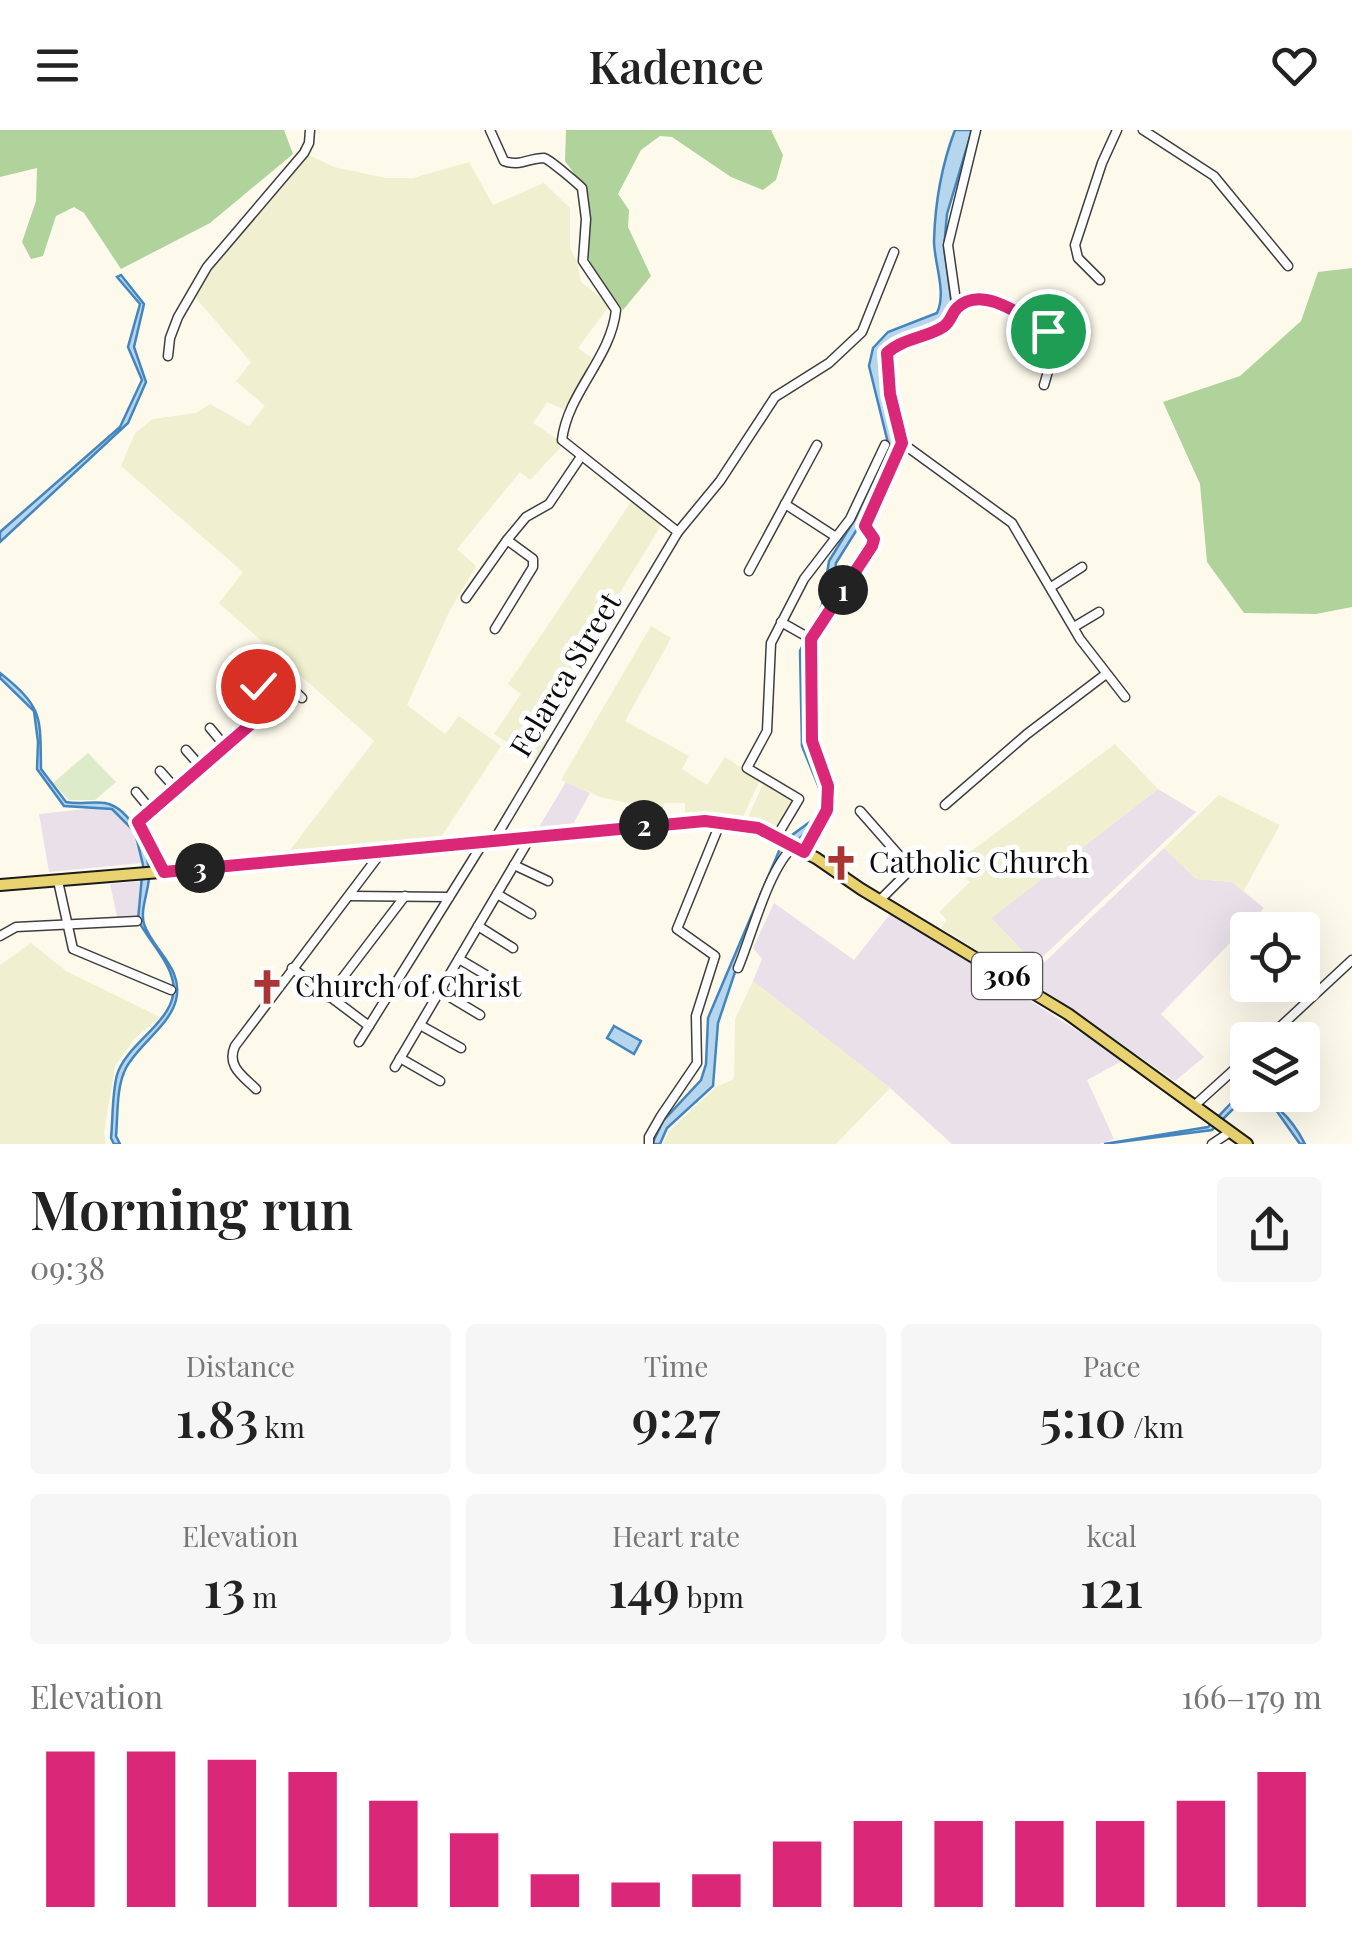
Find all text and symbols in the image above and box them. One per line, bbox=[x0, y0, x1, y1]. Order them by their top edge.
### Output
text: Kadence bbox=[588, 35, 764, 95]
icon: menu bbox=[30, 38, 85, 93]
icon: heart bbox=[1267, 38, 1322, 93]
pin bbox=[1006, 289, 1091, 374]
icon: arrive bbox=[1021, 304, 1076, 359]
pin: 1 bbox=[818, 565, 868, 615]
text: 1 bbox=[838, 571, 848, 608]
street label: Felarca Street bbox=[500, 584, 629, 764]
pin bbox=[216, 644, 301, 729]
icon: check bbox=[231, 659, 286, 714]
pin: 2 bbox=[619, 800, 669, 850]
text: 2 bbox=[637, 806, 651, 843]
place label: Catholic Church bbox=[869, 841, 1089, 881]
pin: 3 bbox=[175, 843, 225, 893]
church icon: Catholic Church bbox=[822, 844, 860, 882]
text: 3 bbox=[193, 849, 207, 886]
map controls bbox=[1230, 912, 1320, 1112]
button: locate bbox=[1230, 912, 1320, 1002]
road number: 306 bbox=[972, 953, 1042, 999]
place label: Church of Christ bbox=[295, 965, 522, 1005]
church icon: Church of Christ bbox=[248, 968, 286, 1006]
button: layers bbox=[1230, 1022, 1320, 1112]
text: Morning run bbox=[30, 1170, 353, 1244]
button: share bbox=[1217, 1177, 1322, 1282]
text: 09:38 bbox=[30, 1245, 105, 1288]
text: Distance bbox=[186, 1347, 295, 1384]
text: Time bbox=[644, 1347, 708, 1384]
text: Pace bbox=[1083, 1347, 1141, 1384]
text: 1.83 bbox=[176, 1384, 258, 1451]
text: 9:27 bbox=[632, 1384, 720, 1451]
text: 5:10 bbox=[1039, 1384, 1126, 1451]
text: km bbox=[258, 1408, 305, 1445]
text: /km bbox=[1126, 1408, 1184, 1445]
text: Elevation bbox=[182, 1517, 299, 1554]
text: Heart rate bbox=[612, 1517, 740, 1554]
text: kcal bbox=[1087, 1517, 1137, 1554]
text: 13 bbox=[203, 1554, 246, 1621]
text: 149 bbox=[608, 1554, 680, 1621]
text: 121 bbox=[1080, 1554, 1143, 1621]
text: m bbox=[246, 1578, 277, 1615]
text: bpm bbox=[680, 1578, 744, 1615]
text: Elevation bbox=[30, 1674, 163, 1717]
text: 166–179 m bbox=[1181, 1674, 1322, 1717]

